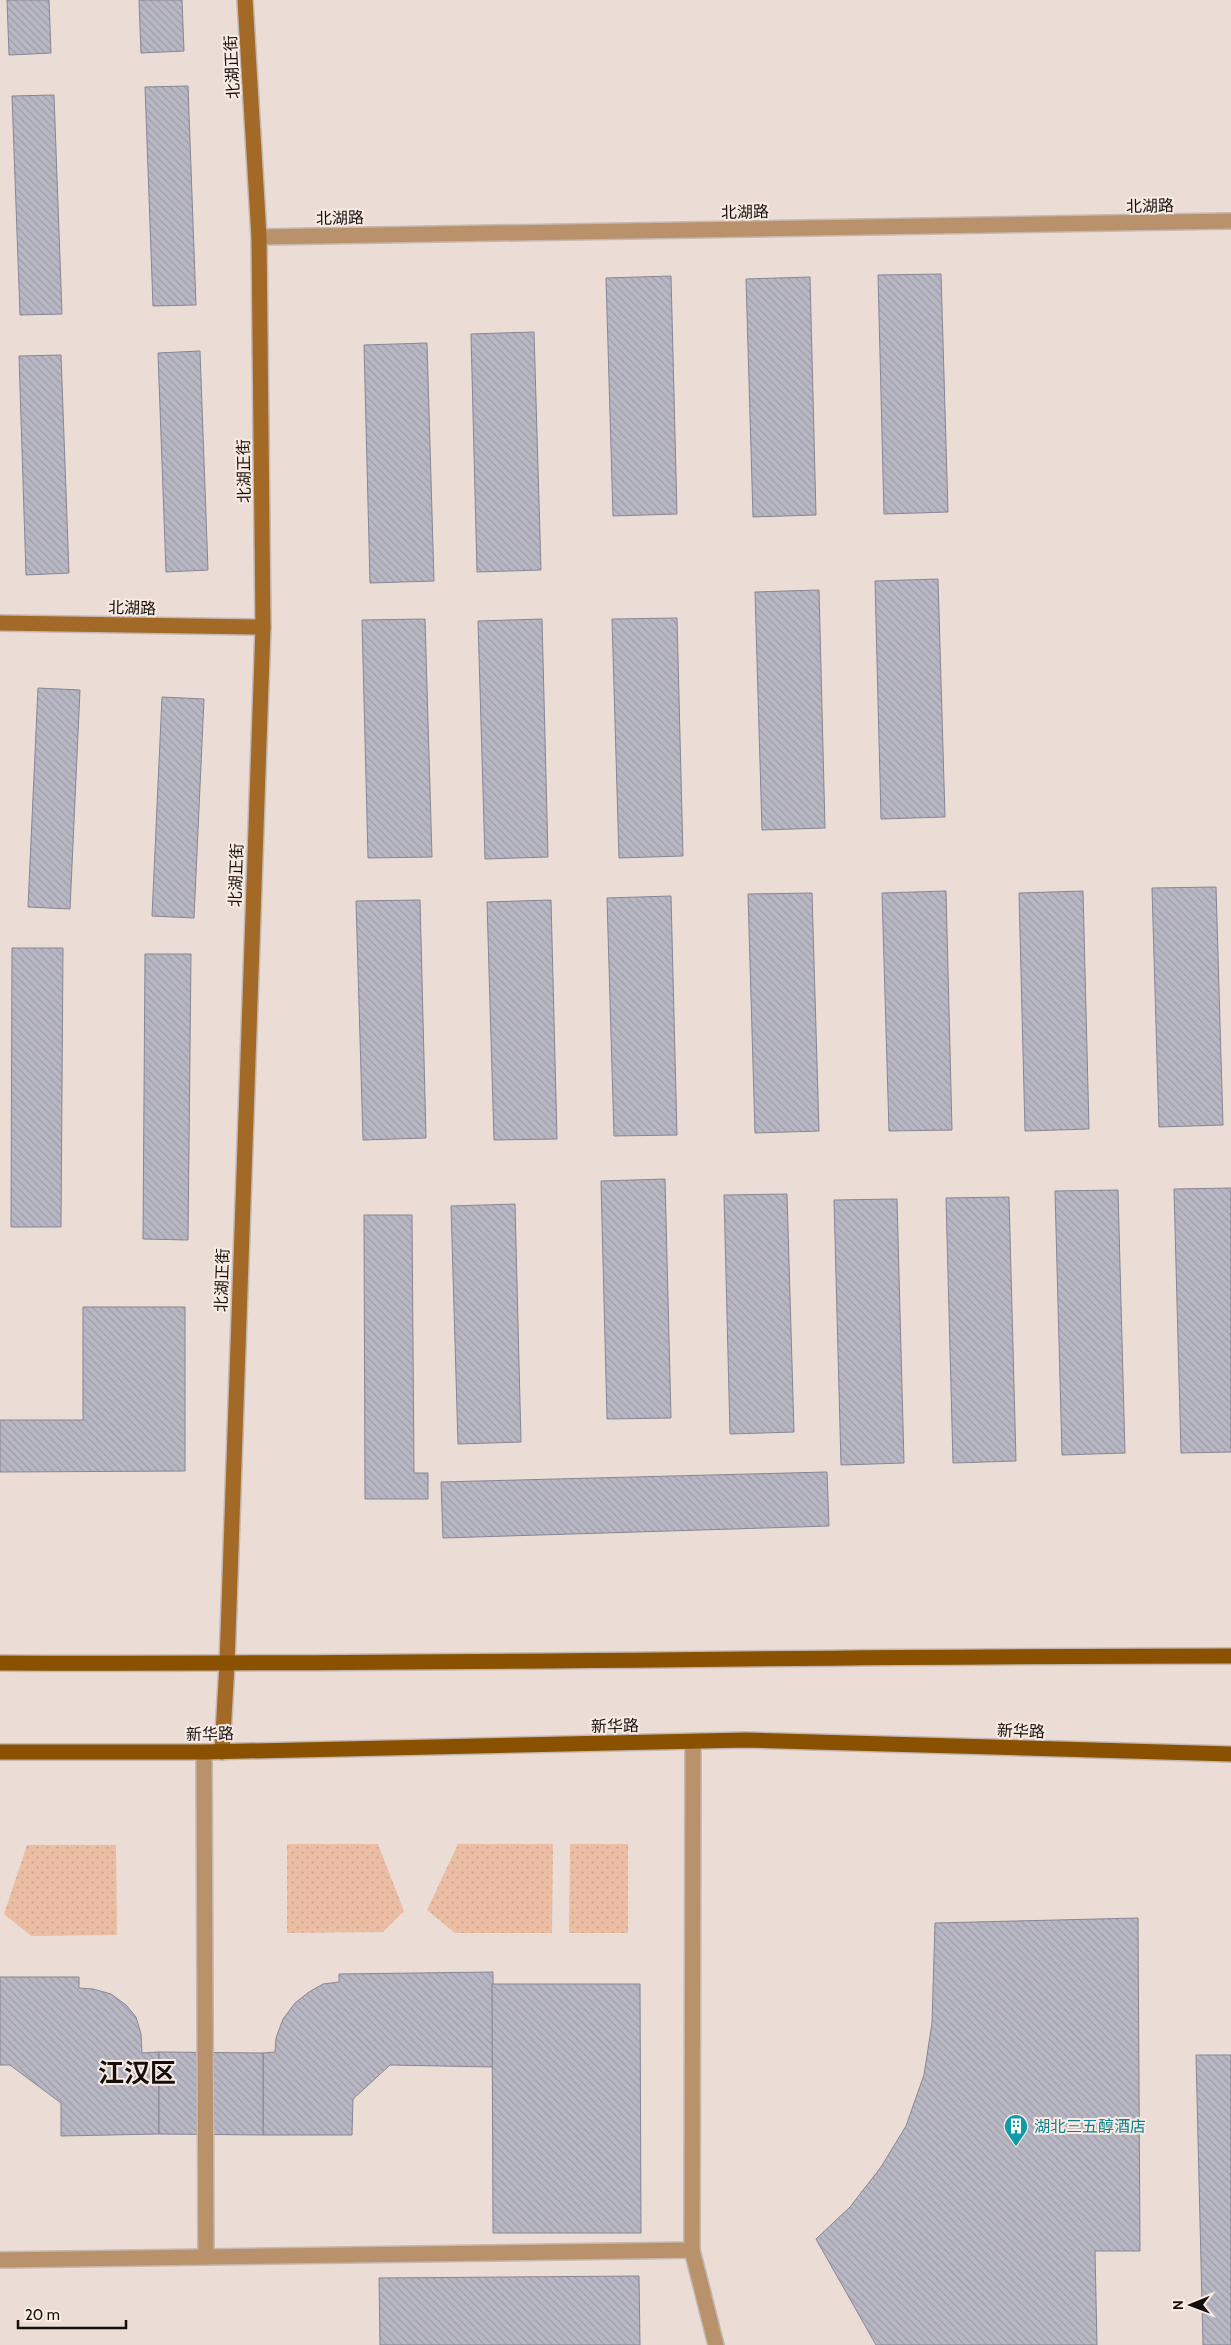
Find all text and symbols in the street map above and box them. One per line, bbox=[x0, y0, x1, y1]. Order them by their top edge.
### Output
street label: 北湖正街 bbox=[221, 35, 243, 99]
street label: 北湖路 bbox=[1126, 196, 1174, 216]
street label: 北湖路 bbox=[721, 202, 769, 222]
street label: 北湖路 bbox=[316, 208, 364, 228]
street label: 北湖正街 bbox=[234, 439, 254, 503]
street label: 北湖路 bbox=[108, 598, 156, 618]
street label: 北湖正街 bbox=[225, 843, 247, 907]
street label: 北湖正街 bbox=[211, 1248, 233, 1312]
street label: 新华路 bbox=[591, 1716, 639, 1736]
street label: 新华路 bbox=[997, 1721, 1045, 1741]
street label: 新华路 bbox=[186, 1724, 234, 1744]
district label: 江汉区 bbox=[98, 2057, 176, 2089]
building icon: 湖北三五醇酒店 bbox=[1003, 2113, 1029, 2147]
place label: 湖北三五醇酒店 bbox=[1034, 2117, 1146, 2136]
north arrow bbox=[1166, 2280, 1216, 2330]
scale bar bbox=[18, 2298, 125, 2330]
text: N bbox=[1169, 2300, 1187, 2310]
text: 20 m bbox=[25, 2306, 60, 2324]

